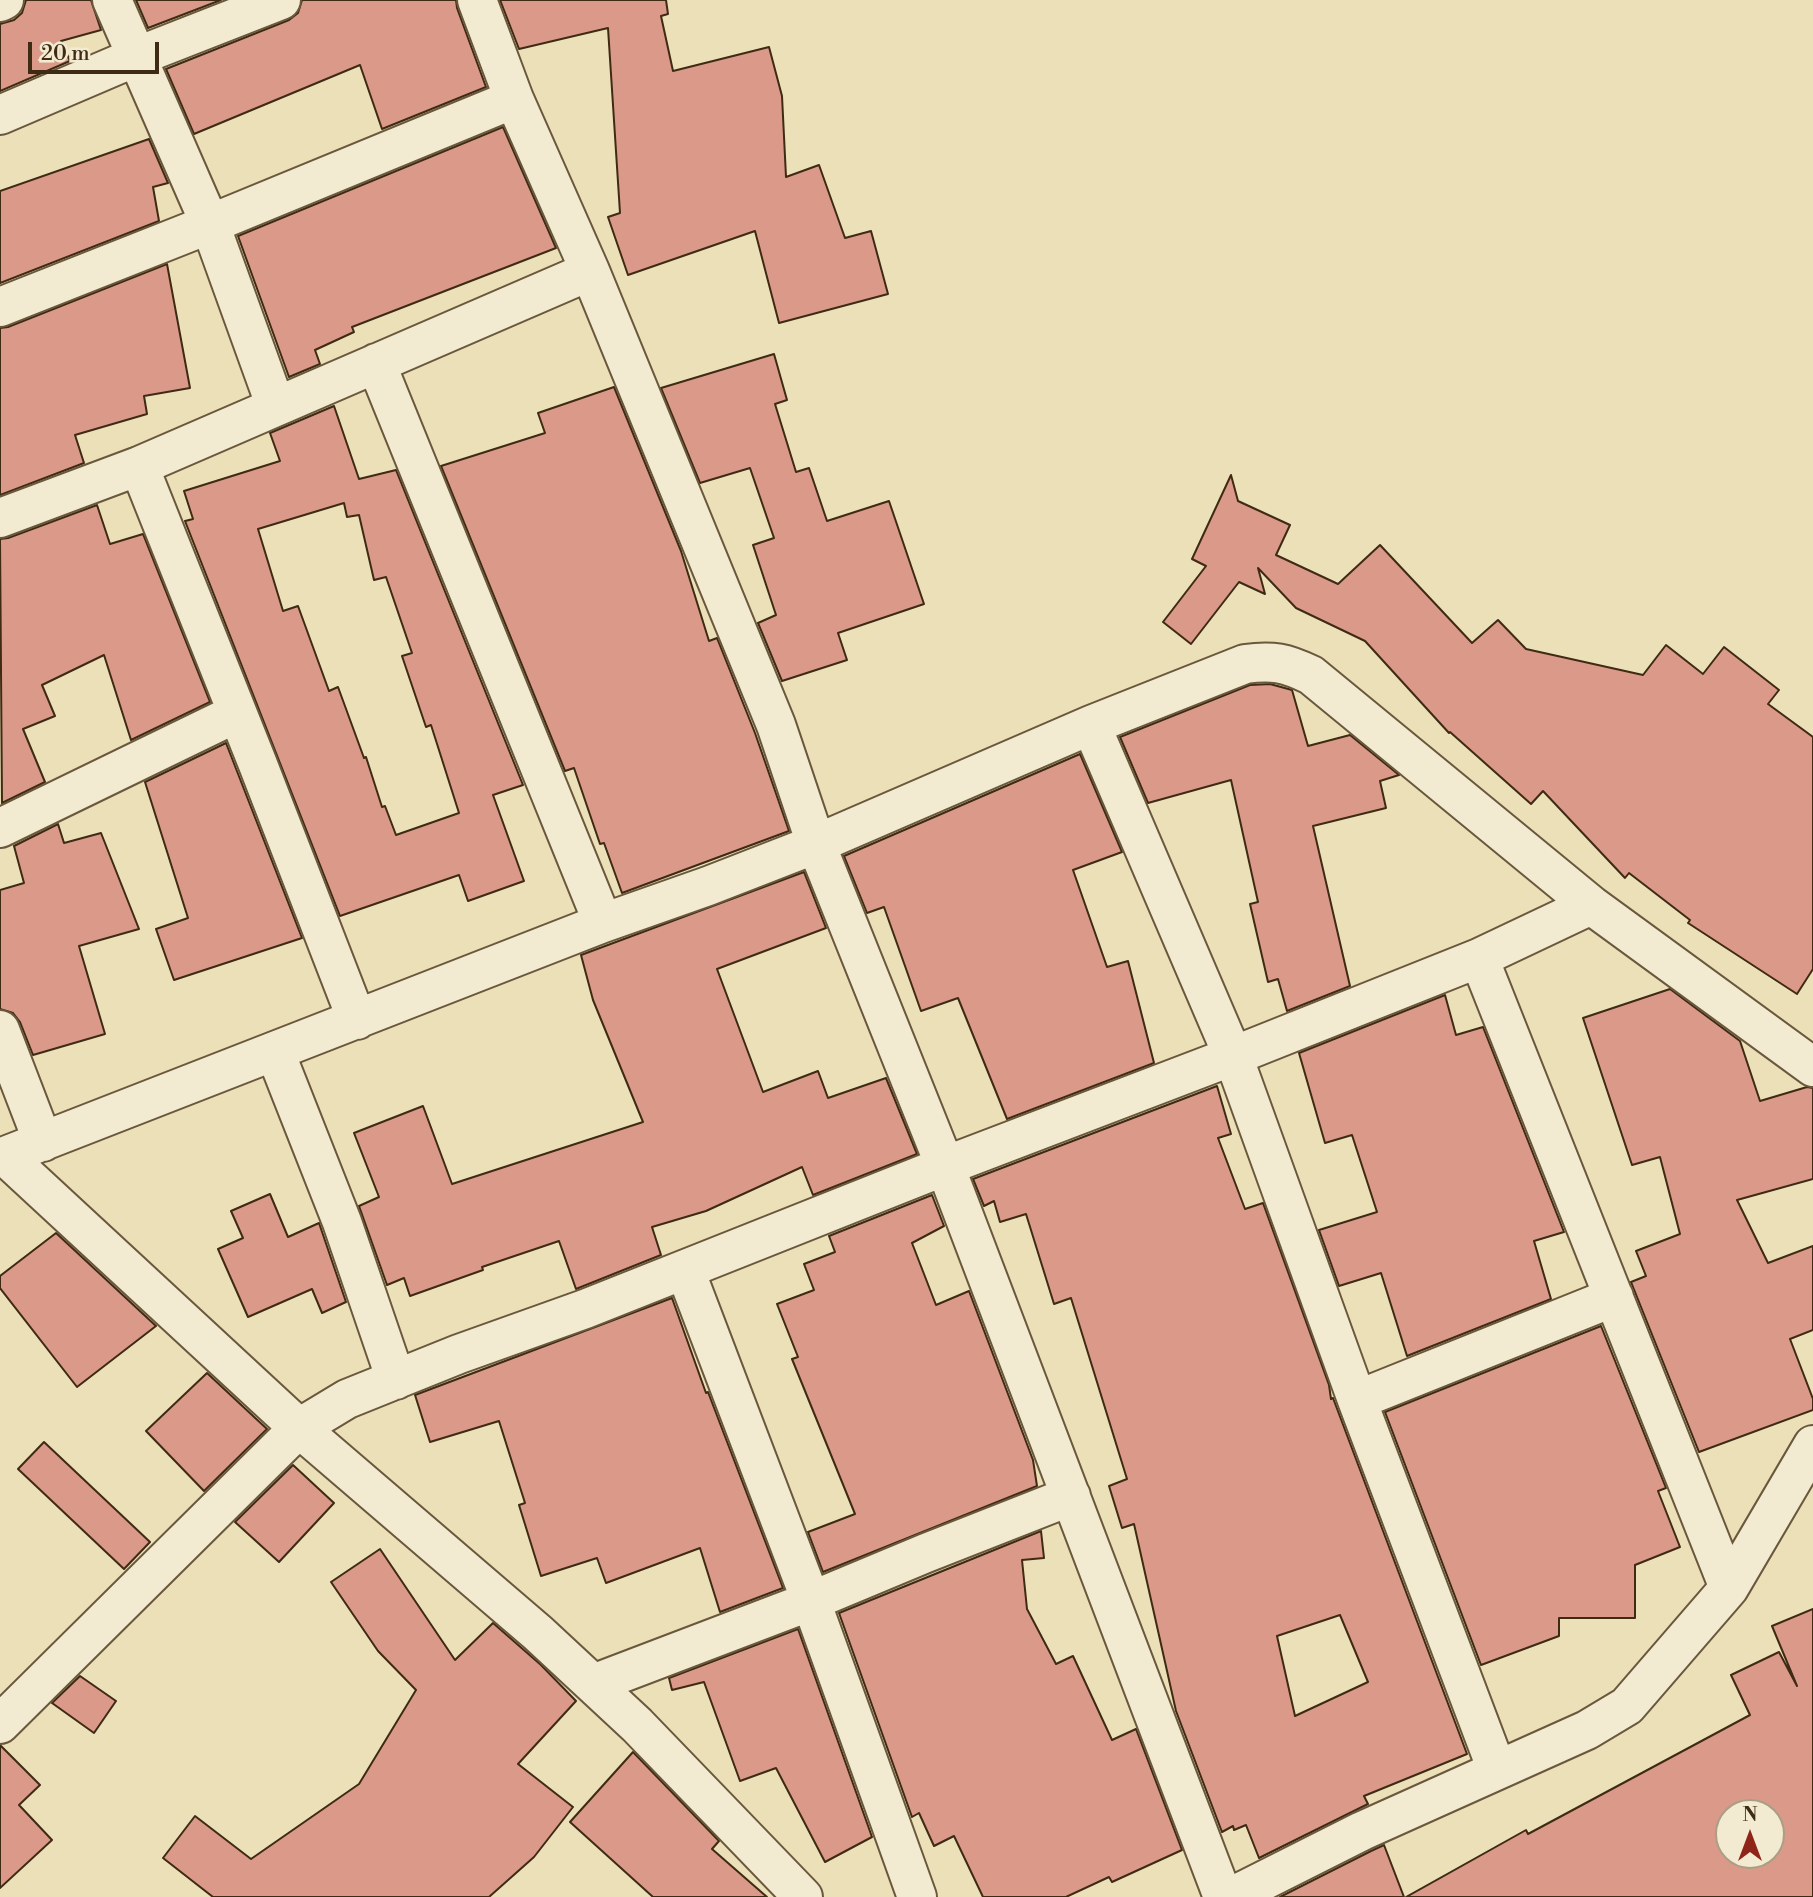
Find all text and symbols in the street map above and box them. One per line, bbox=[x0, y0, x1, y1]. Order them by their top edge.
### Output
scale bar bbox=[32, 28, 163, 72]
text: 20 m bbox=[41, 41, 90, 67]
north arrow bbox=[1715, 1799, 1785, 1869]
text: N bbox=[1742, 1803, 1758, 1827]

